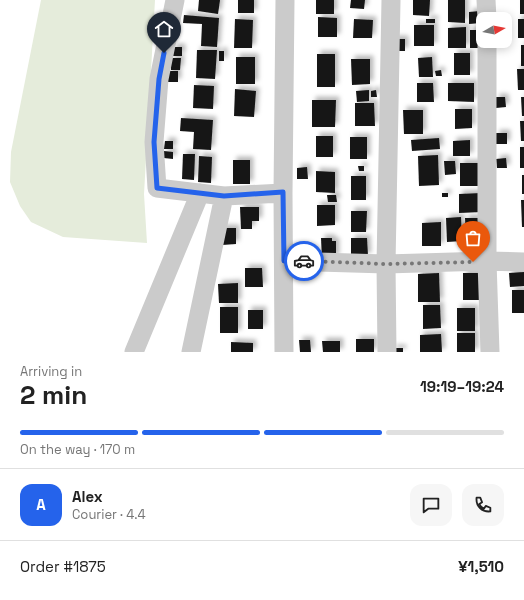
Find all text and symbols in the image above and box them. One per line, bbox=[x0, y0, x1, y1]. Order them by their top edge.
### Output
pin bbox=[147, 12, 181, 53]
north arrow bbox=[476, 12, 512, 48]
map controls bbox=[476, 12, 512, 48]
icon: home bbox=[153, 18, 175, 40]
pin bbox=[456, 221, 490, 262]
icon: bag bbox=[462, 227, 484, 249]
courier bbox=[284, 241, 324, 281]
icon: car bbox=[293, 250, 315, 272]
text: Arriving in bbox=[20, 363, 82, 380]
text: 19:19–19:24 bbox=[420, 377, 504, 396]
text: 2 min bbox=[20, 378, 87, 412]
text: On the way · 170 m bbox=[20, 441, 135, 458]
button: chat bbox=[410, 484, 452, 526]
button: phone bbox=[462, 484, 504, 526]
text: Alex bbox=[72, 487, 103, 506]
text: A bbox=[36, 495, 46, 514]
text: Courier · 4.4 bbox=[72, 506, 146, 523]
text: Order #1875 bbox=[20, 557, 106, 576]
text: ¥1,510 bbox=[458, 557, 504, 576]

